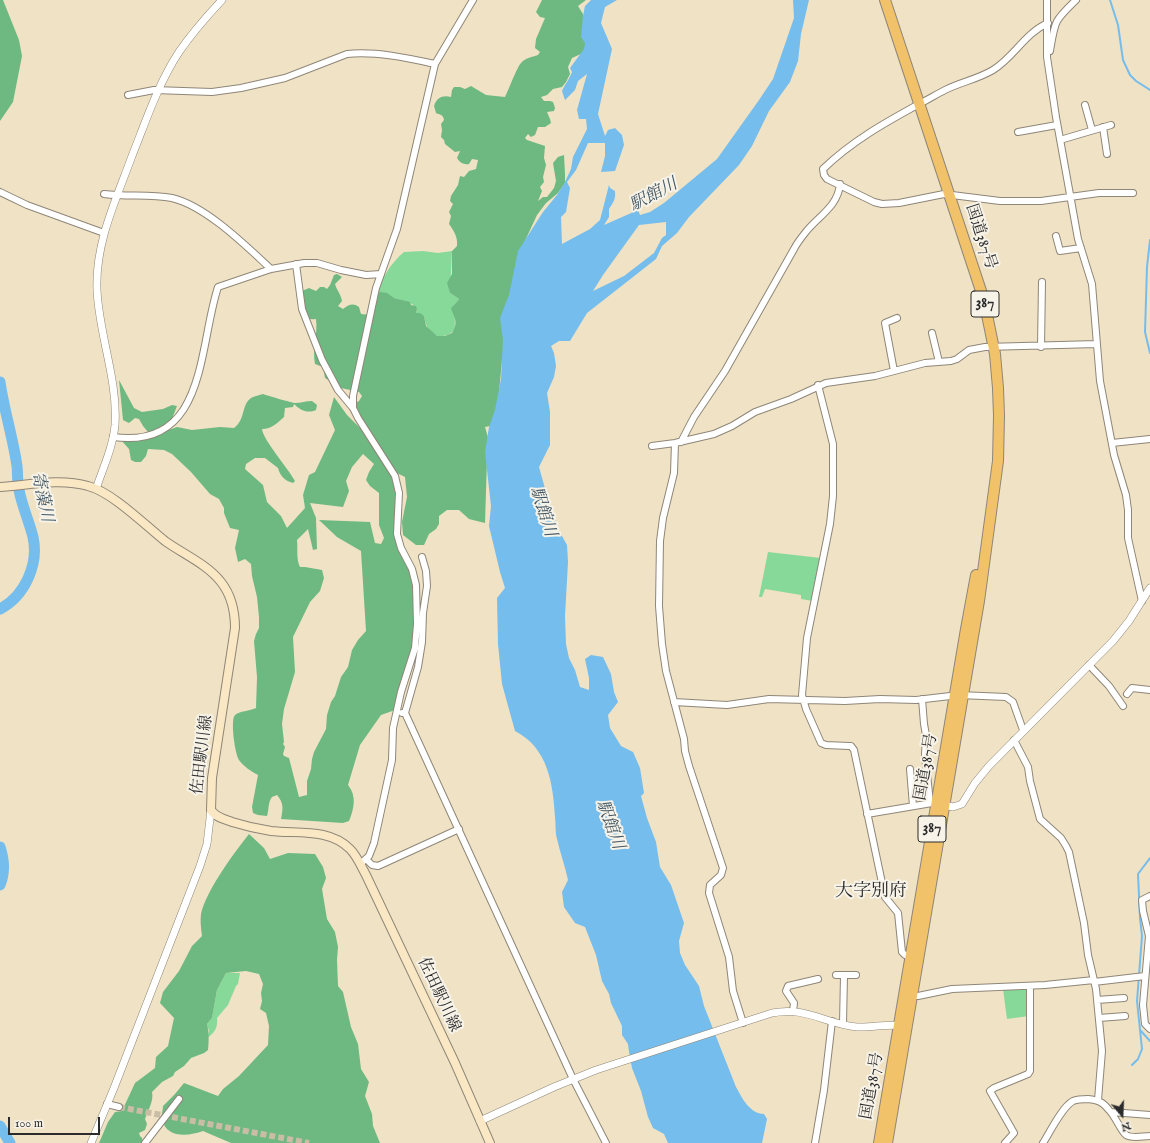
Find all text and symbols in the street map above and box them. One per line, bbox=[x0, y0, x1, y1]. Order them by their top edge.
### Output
water label: 駅館川 bbox=[627, 175, 681, 217]
street label: 国道387号 bbox=[960, 202, 1000, 272]
road number: 387 bbox=[971, 291, 999, 317]
water label: 寄藻川 bbox=[26, 470, 56, 524]
water label: 駅館川 bbox=[524, 485, 560, 539]
street label: 佐田駅川線 bbox=[189, 714, 217, 796]
street label: 国道387号 bbox=[912, 732, 942, 802]
water label: 駅館川 bbox=[591, 798, 627, 852]
road number: 387 bbox=[918, 816, 946, 842]
district label: 大字別府 bbox=[835, 881, 907, 903]
street label: 佐田駅川線 bbox=[412, 955, 464, 1035]
street label: 国道387号 bbox=[858, 1051, 888, 1121]
north arrow bbox=[1102, 1095, 1142, 1135]
scale bar bbox=[10, 1109, 102, 1135]
text: 100 m bbox=[15, 1116, 43, 1131]
text: N bbox=[1119, 1118, 1133, 1135]

